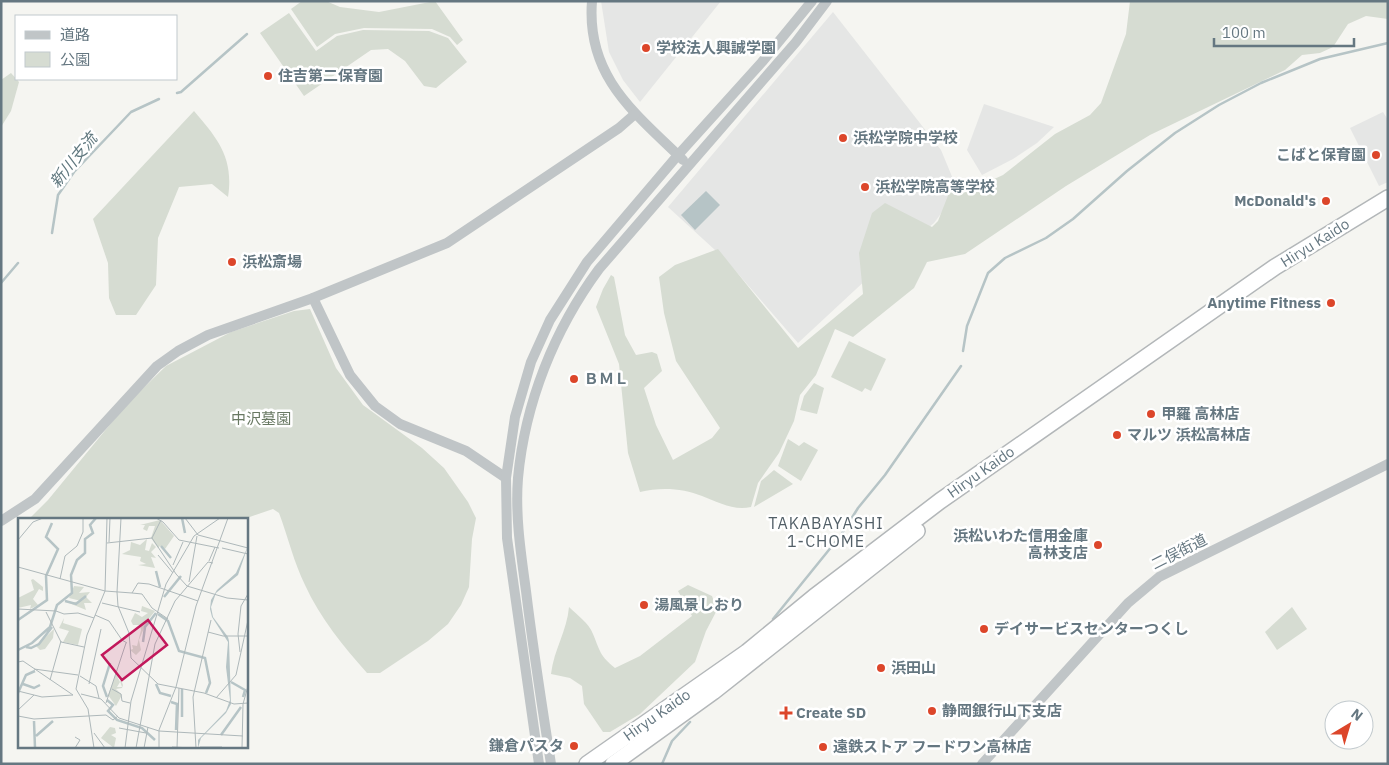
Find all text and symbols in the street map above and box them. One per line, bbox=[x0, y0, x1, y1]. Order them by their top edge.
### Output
legend bbox=[15, 15, 178, 80]
scale bar bbox=[1214, 15, 1354, 47]
text: 100 m bbox=[1222, 23, 1266, 42]
text: 道路 bbox=[60, 25, 90, 44]
place label: 学校法人興誠学園 bbox=[656, 38, 776, 57]
marker: 学校法人興誠学園 bbox=[640, 42, 652, 54]
text: 公園 bbox=[60, 50, 90, 69]
place label: 住吉第二保育園 bbox=[278, 66, 383, 85]
marker: 住吉第二保育園 bbox=[262, 70, 274, 82]
water label: 新川支流 bbox=[45, 127, 103, 191]
place label: 浜松学院中学校 bbox=[853, 128, 958, 147]
marker: 浜松学院中学校 bbox=[837, 132, 849, 144]
place label: こばと保育園 bbox=[1276, 145, 1366, 164]
marker: こばと保育園 bbox=[1370, 149, 1382, 161]
place label: 浜松学院高等学校 bbox=[875, 177, 995, 196]
marker: 浜松学院高等学校 bbox=[859, 181, 871, 193]
place label: McDonald's bbox=[1234, 191, 1316, 210]
marker: McDonald's bbox=[1320, 195, 1332, 207]
street label: Hiryu Kaido bbox=[1277, 214, 1353, 271]
place label: 浜松斎場 bbox=[242, 252, 302, 271]
marker: 浜松斎場 bbox=[226, 256, 238, 268]
place label: Anytime Fitness bbox=[1207, 293, 1321, 312]
marker: Anytime Fitness bbox=[1325, 297, 1337, 309]
place label: ＢＭＬ bbox=[584, 369, 629, 388]
marker: ＢＭＬ bbox=[568, 373, 580, 385]
place label: 甲羅 高林店 bbox=[1161, 404, 1240, 423]
marker: 甲羅 高林店 bbox=[1145, 408, 1157, 420]
park label: 中沢墓園 bbox=[231, 409, 291, 428]
place label: マルツ 浜松高林店 bbox=[1127, 425, 1251, 444]
marker: マルツ 浜松高林店 bbox=[1111, 429, 1123, 441]
street label: Hiryu Kaido bbox=[943, 442, 1018, 502]
district label: TAKABAYASHI 1-CHOME bbox=[768, 513, 884, 551]
inset map bbox=[18, 518, 248, 748]
place label: 浜松いわた信用金庫 高林支店 bbox=[953, 526, 1088, 562]
street label: 二俣街道 bbox=[1148, 529, 1210, 574]
marker: 浜松いわた信用金庫 高林支店 bbox=[1092, 539, 1104, 551]
place label: 湯風景しおり bbox=[654, 595, 744, 614]
marker: 湯風景しおり bbox=[638, 599, 650, 611]
place label: デイサービスセンターつくし bbox=[994, 619, 1189, 638]
marker: デイサービスセンターつくし bbox=[978, 623, 990, 635]
place label: 浜田山 bbox=[891, 658, 936, 677]
marker: 浜田山 bbox=[875, 662, 887, 674]
street label: Hiryu Kaido bbox=[619, 685, 694, 745]
north arrow bbox=[1324, 700, 1374, 750]
place label: 静岡銀行山下支店 bbox=[942, 701, 1062, 720]
place label: Create SD bbox=[796, 703, 866, 722]
marker: 静岡銀行山下支店 bbox=[926, 705, 938, 717]
text: N bbox=[1347, 705, 1367, 725]
marker: Create SD bbox=[780, 707, 792, 719]
place label: 鎌倉パスタ bbox=[488, 736, 564, 755]
place label: 遠鉄ストア フードワン高林店 bbox=[833, 737, 1032, 756]
marker: 鎌倉パスタ bbox=[568, 740, 580, 752]
marker: 遠鉄ストア フードワン高林店 bbox=[817, 741, 829, 753]

